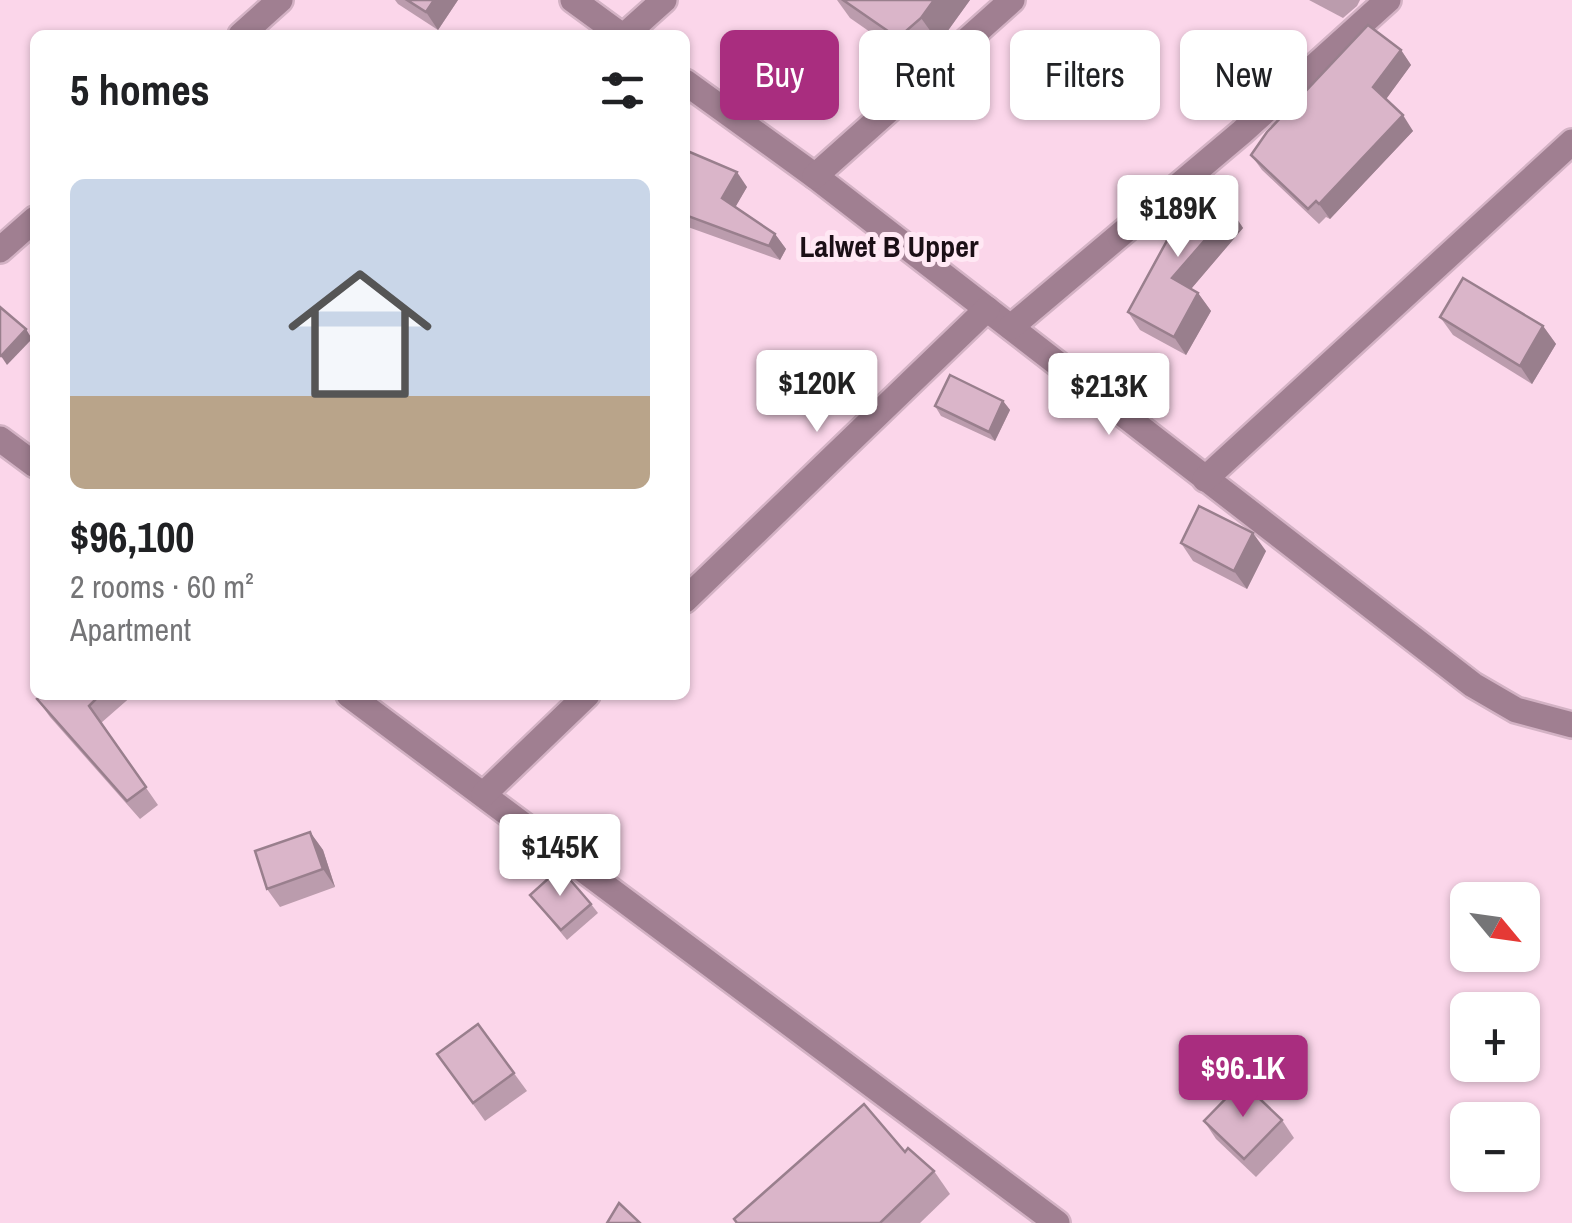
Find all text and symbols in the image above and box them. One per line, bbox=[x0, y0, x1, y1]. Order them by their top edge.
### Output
chip: Buy bbox=[720, 30, 839, 120]
chip: Rent bbox=[859, 30, 990, 120]
chip: Filters bbox=[1010, 30, 1160, 120]
chip: New bbox=[1180, 30, 1307, 120]
text: 5 homes bbox=[70, 62, 210, 118]
icon: filters bbox=[595, 63, 650, 118]
pin: $189K bbox=[1108, 175, 1248, 260]
text: $189K bbox=[1139, 186, 1217, 229]
district label: Lalwet B Upper bbox=[799, 226, 979, 266]
icon: home bbox=[270, 244, 450, 424]
pin: $120K bbox=[747, 350, 887, 435]
pin: $213K bbox=[1039, 353, 1179, 438]
text: $120K bbox=[778, 361, 856, 404]
text: $213K bbox=[1070, 364, 1148, 407]
text: $96,100 bbox=[70, 509, 195, 565]
text: 2 rooms · 60 m² bbox=[70, 565, 254, 608]
text: Apartment bbox=[70, 608, 191, 651]
pin: $145K bbox=[490, 814, 630, 899]
text: $145K bbox=[521, 825, 599, 868]
north arrow bbox=[1450, 882, 1540, 972]
map controls bbox=[1450, 882, 1540, 1192]
button: + bbox=[1450, 992, 1540, 1082]
pin: $96.1K bbox=[1162, 1035, 1324, 1120]
text: $96.1K bbox=[1201, 1046, 1285, 1089]
button: − bbox=[1450, 1102, 1540, 1192]

